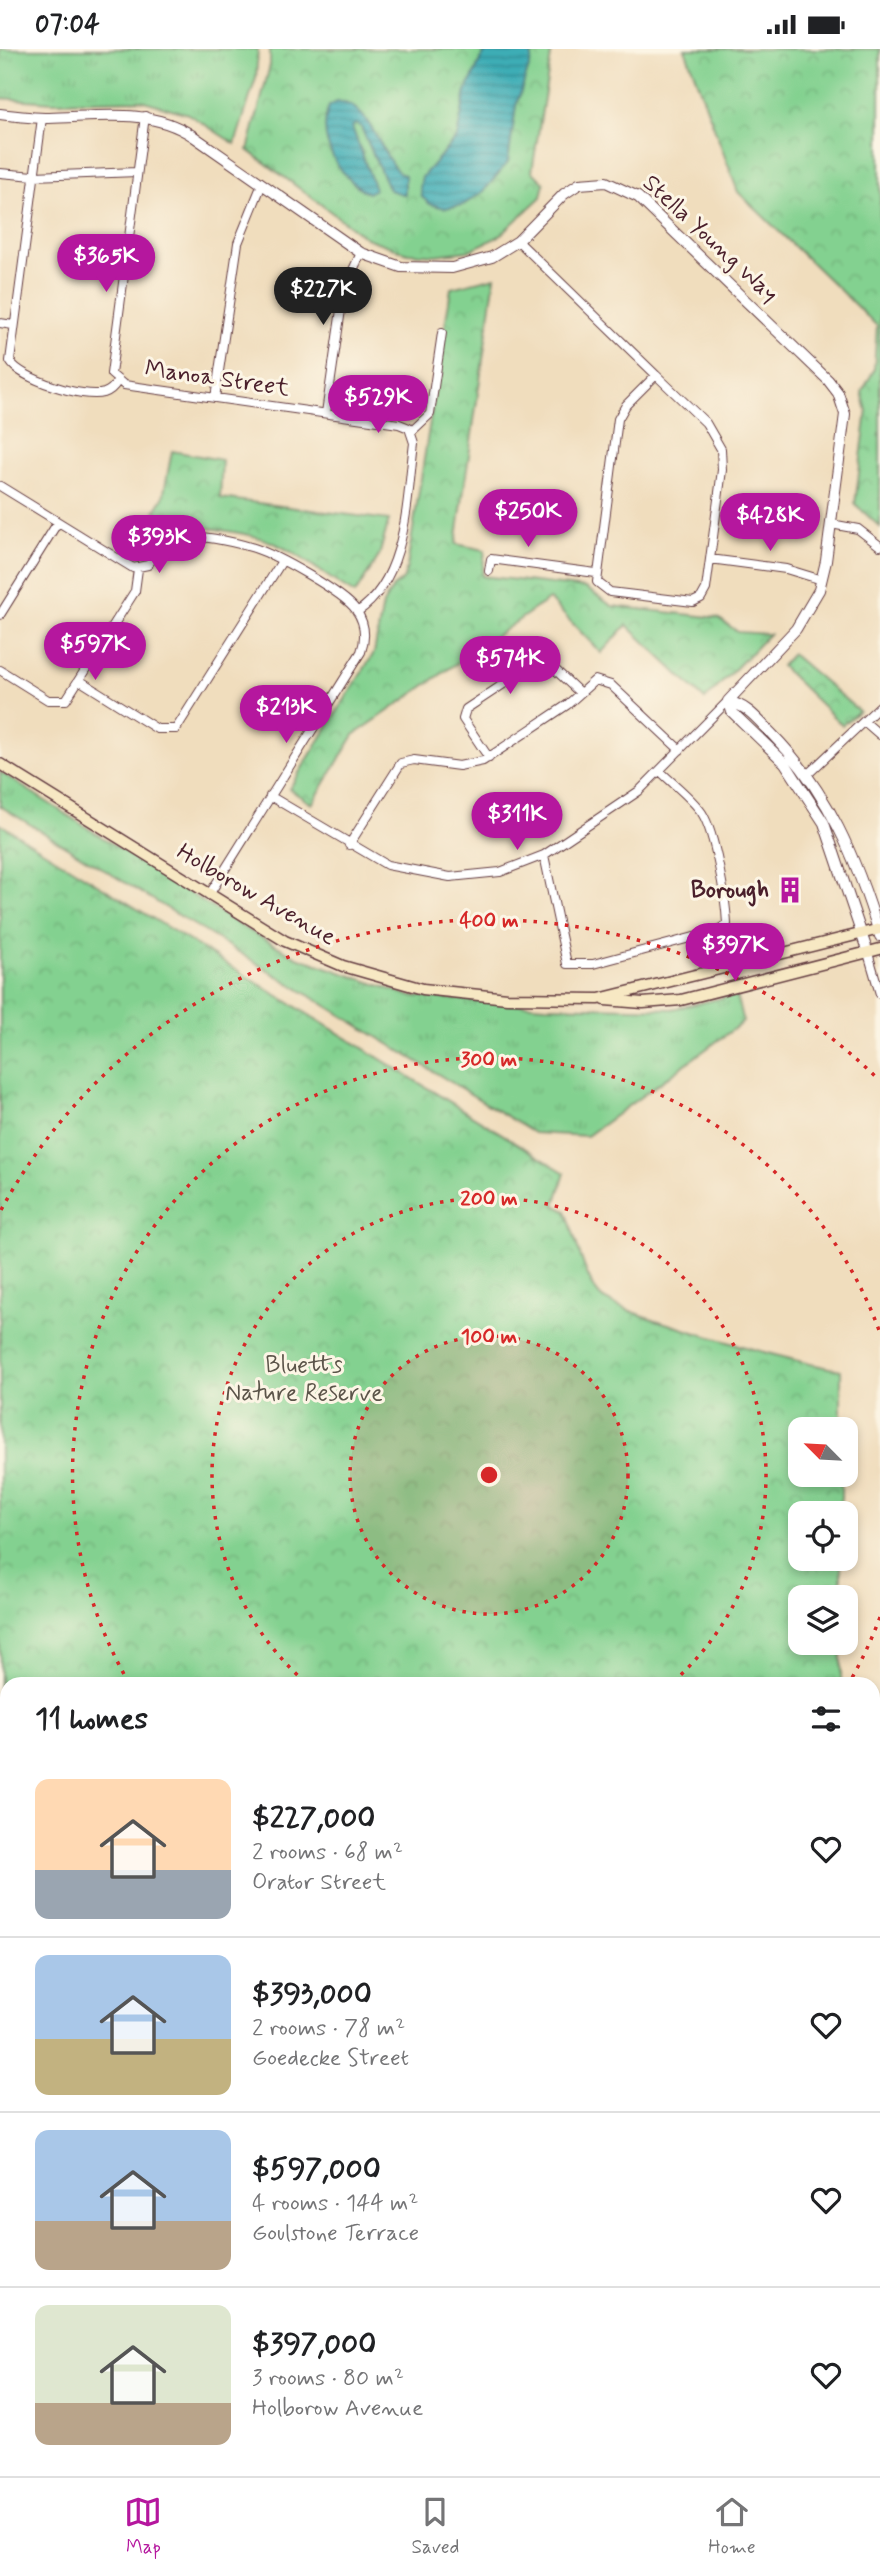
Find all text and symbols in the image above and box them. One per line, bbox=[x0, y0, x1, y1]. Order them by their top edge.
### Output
text: 07:04 bbox=[35, 8, 100, 42]
street label: Stella Young Way bbox=[636, 168, 784, 310]
pin: $365K bbox=[57, 235, 155, 294]
text: $365K bbox=[73, 242, 139, 272]
pin: $227K bbox=[274, 267, 372, 327]
text: $227K bbox=[290, 275, 356, 305]
street label: Manoa Street bbox=[143, 354, 291, 404]
pin: $529K bbox=[329, 375, 427, 435]
text: $529K bbox=[344, 383, 412, 413]
pin: $250K bbox=[479, 489, 577, 549]
pin: $428K bbox=[721, 493, 819, 553]
text: $250K bbox=[494, 497, 562, 527]
text: $428K bbox=[736, 501, 804, 531]
pin: $393K bbox=[110, 515, 208, 575]
text: $393K bbox=[127, 523, 191, 553]
pin: $597K bbox=[46, 623, 144, 682]
text: $597K bbox=[60, 630, 130, 660]
pin: $574K bbox=[461, 637, 559, 696]
text: $574K bbox=[476, 644, 544, 674]
pin: $213K bbox=[237, 685, 335, 745]
text: $213K bbox=[256, 693, 316, 723]
pin: $311K bbox=[468, 793, 566, 852]
text: $311K bbox=[488, 800, 547, 830]
street label: Holborow Avenue bbox=[171, 837, 341, 953]
place label: Borough bbox=[691, 875, 769, 907]
building icon: Borough bbox=[775, 875, 805, 905]
text: 400 m bbox=[459, 907, 519, 935]
pin: $397K bbox=[686, 923, 784, 983]
text: $397K bbox=[702, 931, 768, 961]
text: 300 m bbox=[461, 1046, 518, 1074]
text: 200 m bbox=[460, 1185, 518, 1213]
text: 100 m bbox=[461, 1323, 517, 1351]
park label: Bluetts Nature Reserve bbox=[225, 1350, 383, 1409]
north arrow bbox=[788, 1417, 858, 1487]
map controls bbox=[788, 1417, 858, 1655]
centre of rings bbox=[477, 1463, 501, 1487]
button: locate bbox=[788, 1501, 858, 1571]
button: layers bbox=[788, 1585, 858, 1655]
text: 11 homes bbox=[35, 1700, 148, 1739]
icon: filters bbox=[807, 1700, 845, 1738]
text: $227,000 bbox=[252, 1799, 375, 1838]
icon: home bbox=[91, 1807, 175, 1891]
icon: heart bbox=[807, 1830, 845, 1868]
text: 2 rooms · 68 m² bbox=[252, 1838, 403, 1868]
text: Orator Street bbox=[252, 1868, 386, 1898]
text: $393,000 bbox=[252, 1975, 372, 2014]
icon: home bbox=[91, 1983, 175, 2067]
icon: heart bbox=[807, 2006, 845, 2044]
text: 2 rooms · 78 m² bbox=[252, 2014, 405, 2044]
text: Goedecke Street bbox=[252, 2044, 409, 2074]
text: $597,000 bbox=[252, 2150, 381, 2189]
icon: home bbox=[91, 2158, 175, 2242]
icon: heart bbox=[807, 2181, 845, 2219]
text: 4 rooms · 144 m² bbox=[252, 2189, 419, 2219]
text: Goulstone Terrace bbox=[252, 2219, 419, 2249]
text: $397,000 bbox=[252, 2325, 376, 2364]
icon: home bbox=[91, 2333, 175, 2417]
icon: heart bbox=[807, 2356, 845, 2394]
text: 3 rooms · 80 m² bbox=[252, 2364, 404, 2394]
text: Holborow Avenue bbox=[252, 2394, 423, 2424]
tab: Map bbox=[124, 2493, 162, 2560]
tab: Saved bbox=[411, 2493, 459, 2560]
tab: Home bbox=[708, 2493, 756, 2560]

